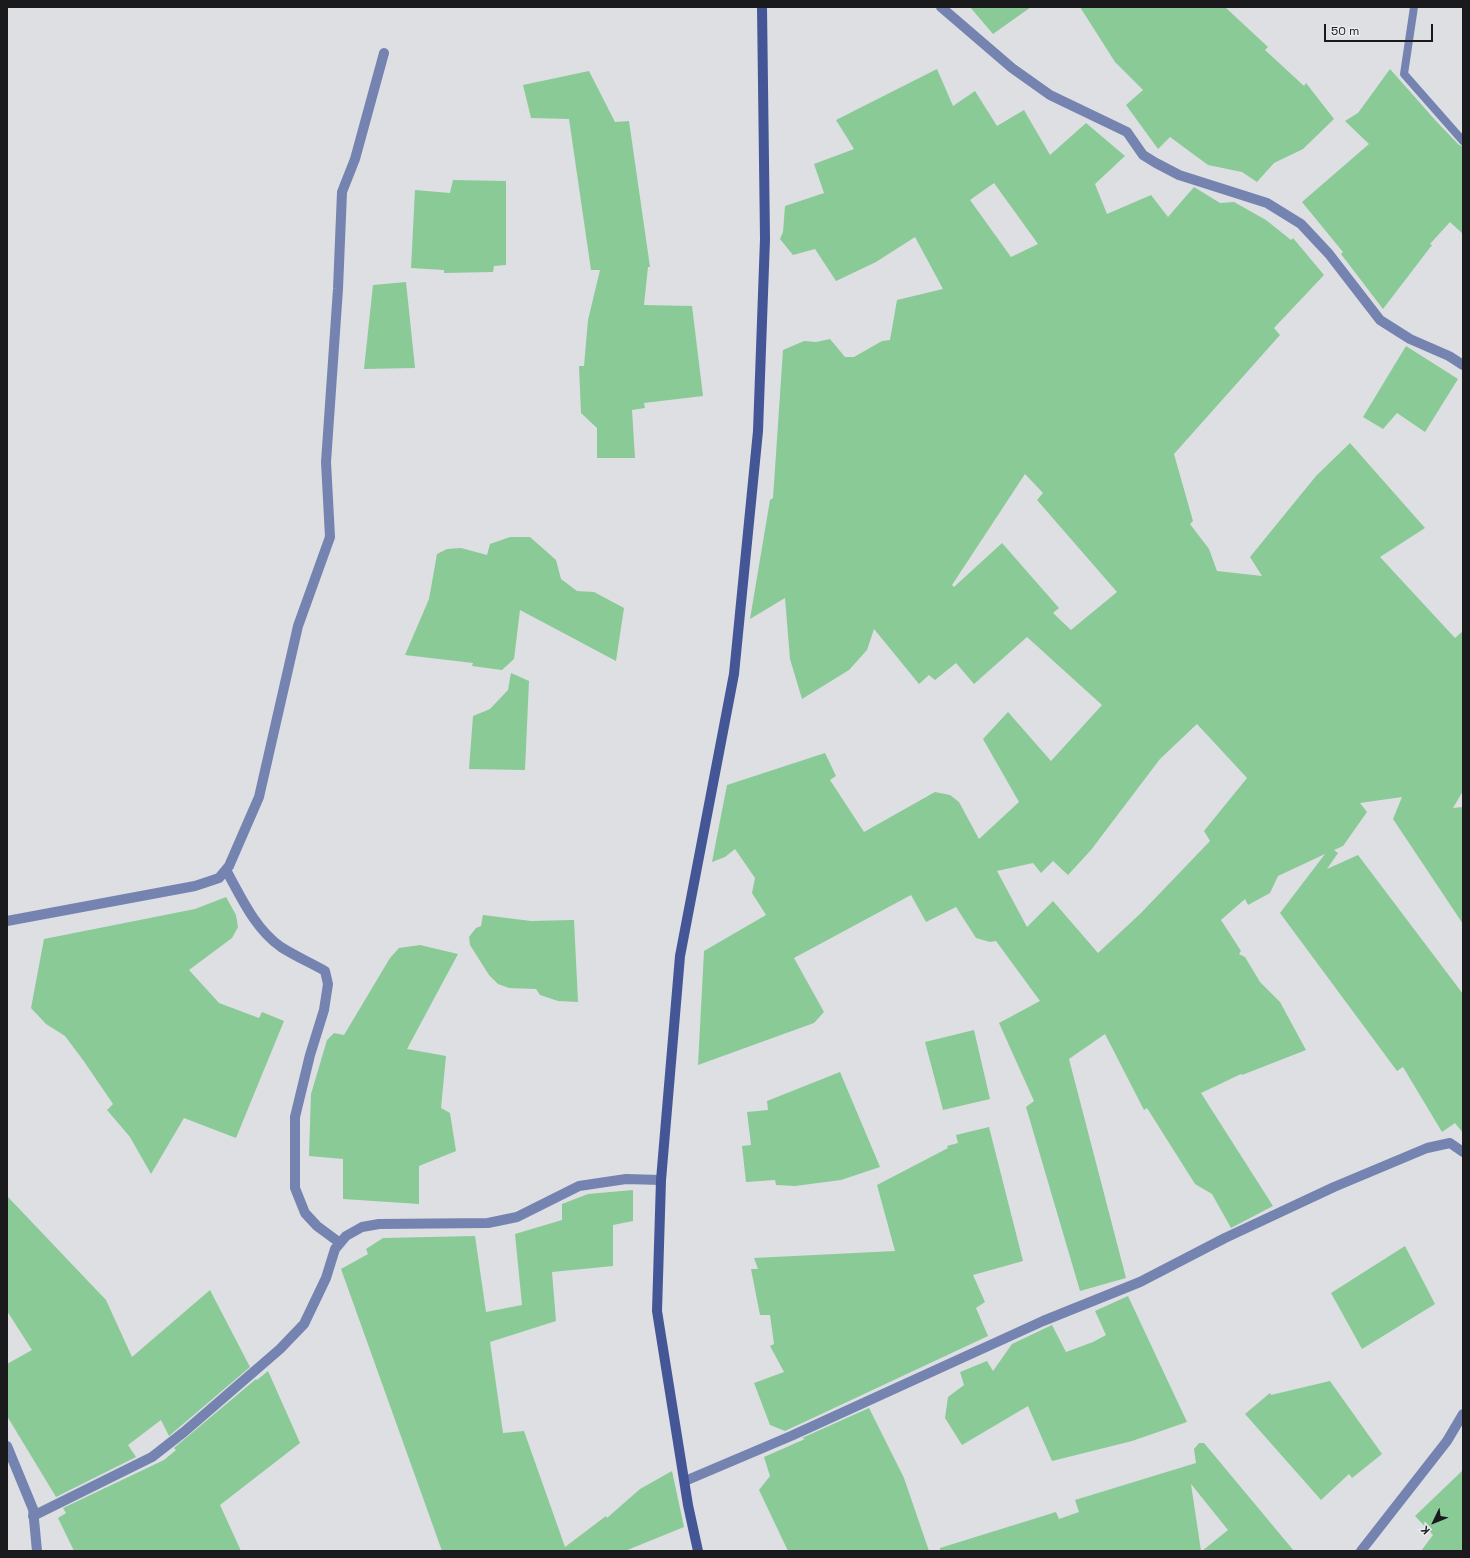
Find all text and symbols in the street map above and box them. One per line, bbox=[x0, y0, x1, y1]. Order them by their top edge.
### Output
scale bar bbox=[1326, 16, 1435, 42]
text: 50 m bbox=[1331, 23, 1359, 39]
north arrow bbox=[1414, 1502, 1454, 1542]
text: K bbox=[1418, 1523, 1433, 1537]

